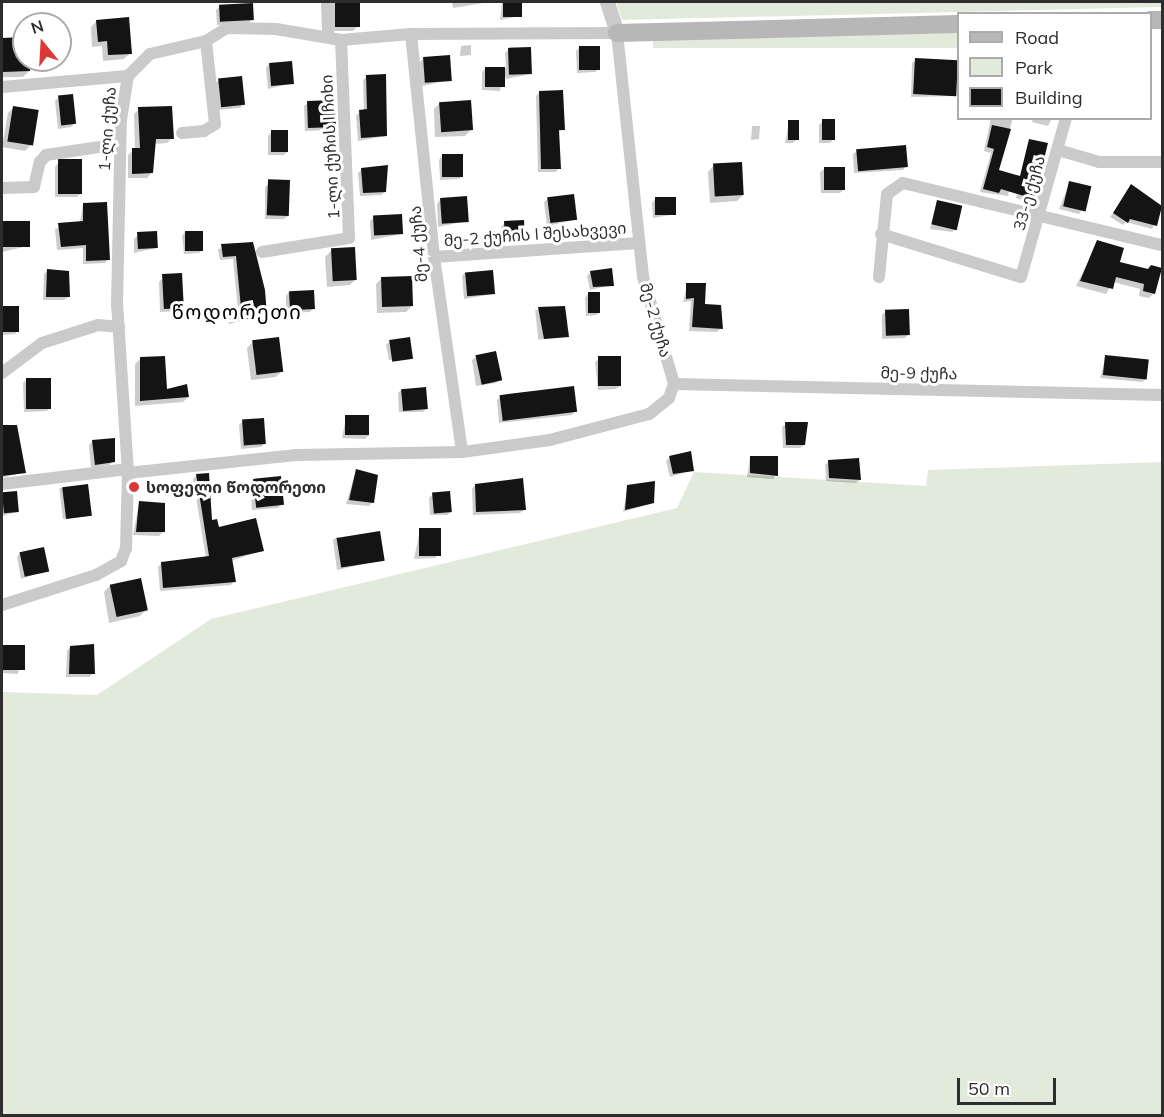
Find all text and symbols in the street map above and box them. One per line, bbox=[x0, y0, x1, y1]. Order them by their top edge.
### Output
north arrow bbox=[12, 12, 72, 72]
legend bbox=[957, 12, 1152, 120]
text: N bbox=[28, 15, 46, 38]
text: Road bbox=[1015, 26, 1059, 49]
text: Park bbox=[1015, 56, 1053, 79]
street label: 1-ლი ქუჩის I ჩიხი bbox=[317, 74, 343, 220]
street label: 1-ლი ქუჩა bbox=[94, 86, 120, 172]
text: Building bbox=[1015, 86, 1083, 109]
street label: 33-ე ქუჩა bbox=[1009, 153, 1049, 233]
street label: მე-4 ქუჩა bbox=[405, 205, 431, 283]
street label: მე-2 ქუჩის I შესახვევი bbox=[443, 218, 627, 250]
street label: მე-2 ქუჩა bbox=[636, 280, 676, 360]
district label: წოდორეთი bbox=[172, 299, 302, 323]
street label: მე-9 ქუჩა bbox=[880, 363, 958, 383]
place label: სოფელი წოდორეთი bbox=[146, 477, 326, 497]
marker: სოფელი წოდორეთი bbox=[127, 480, 141, 494]
scale bar bbox=[960, 1066, 1059, 1104]
text: 50 m bbox=[968, 1077, 1010, 1100]

